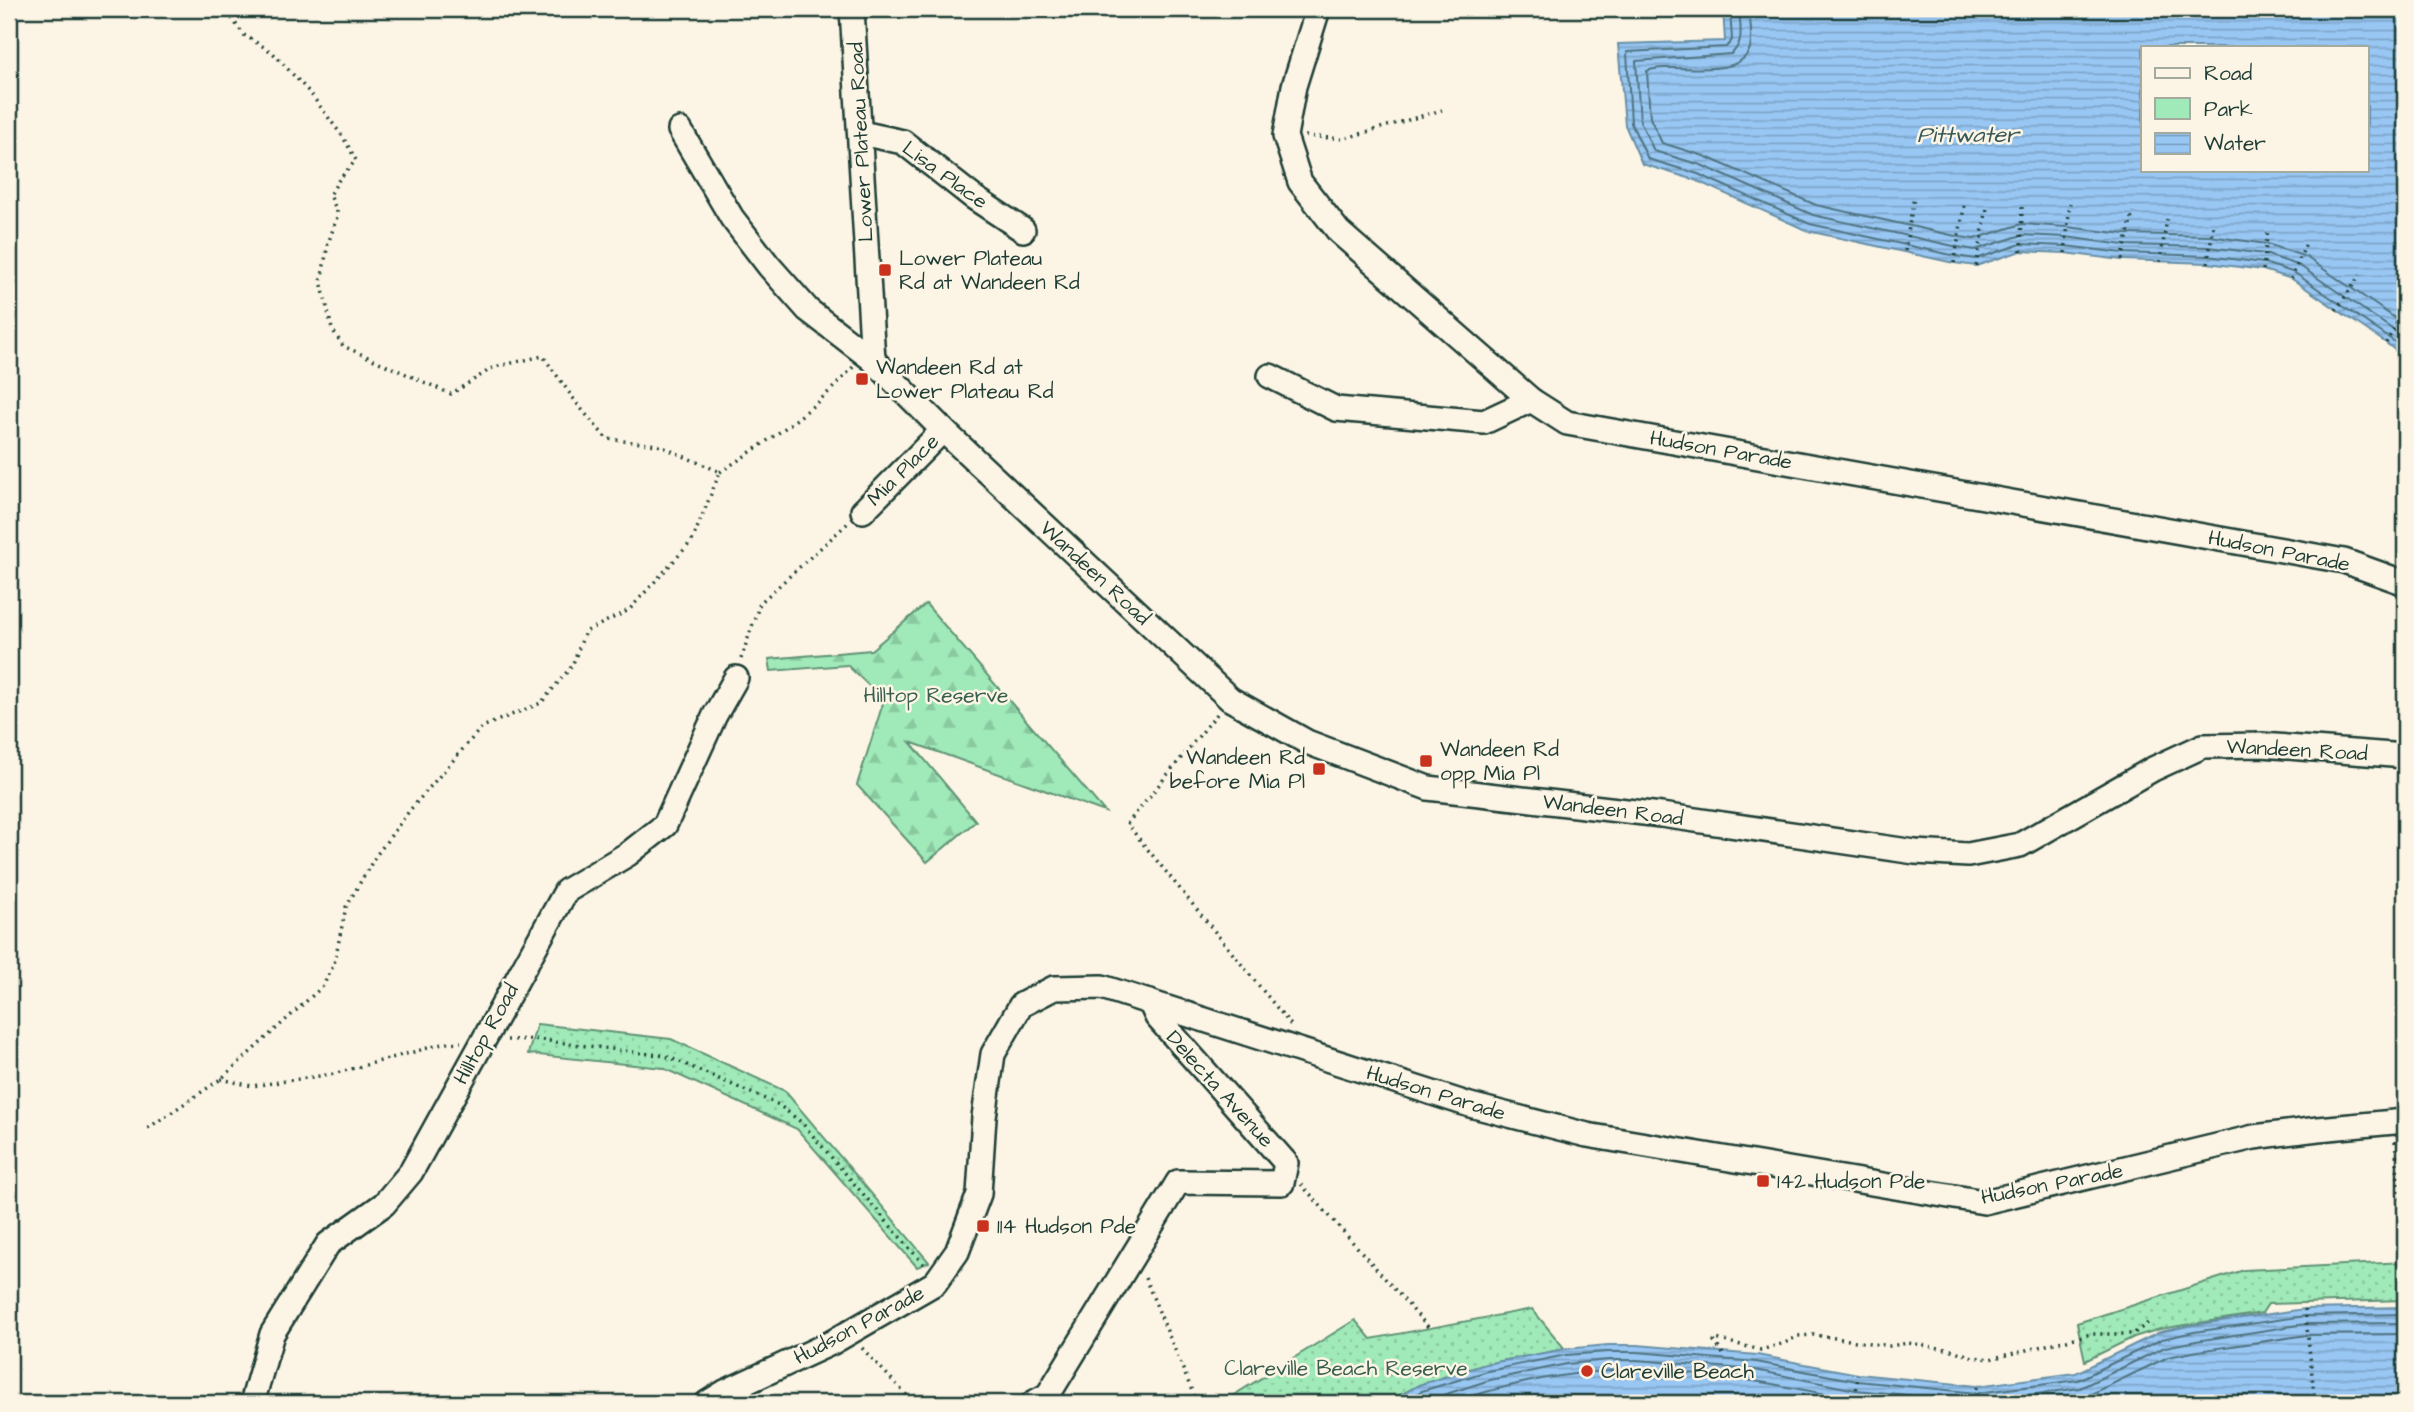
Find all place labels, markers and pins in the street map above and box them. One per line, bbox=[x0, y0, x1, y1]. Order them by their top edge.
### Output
place label: Lower Plateau Rd at Wandeen Rd bbox=[899, 244, 1080, 297]
marker: Lower Plateau Rd at Wandeen Rd bbox=[877, 262, 893, 278]
place label: Wandeen Rd at Lower Plateau Rd bbox=[876, 353, 1054, 406]
marker: Wandeen Rd at Lower Plateau Rd bbox=[854, 371, 870, 387]
place label: Wandeen Rd opp Mia Pl bbox=[1440, 735, 1559, 789]
place label: Wandeen Rd before Mia Pl bbox=[1170, 743, 1305, 796]
marker: Wandeen Rd opp Mia Pl bbox=[1418, 753, 1434, 769]
marker: Wandeen Rd before Mia Pl bbox=[1311, 761, 1327, 777]
place label: 142 Hudson Pde bbox=[1777, 1167, 1925, 1196]
marker: 142 Hudson Pde bbox=[1755, 1173, 1771, 1189]
place label: 114 Hudson Pde bbox=[997, 1212, 1136, 1241]
marker: 114 Hudson Pde bbox=[975, 1218, 991, 1234]
place label: Clareville Beach bbox=[1601, 1357, 1755, 1386]
marker: Clareville Beach bbox=[1579, 1363, 1595, 1379]

